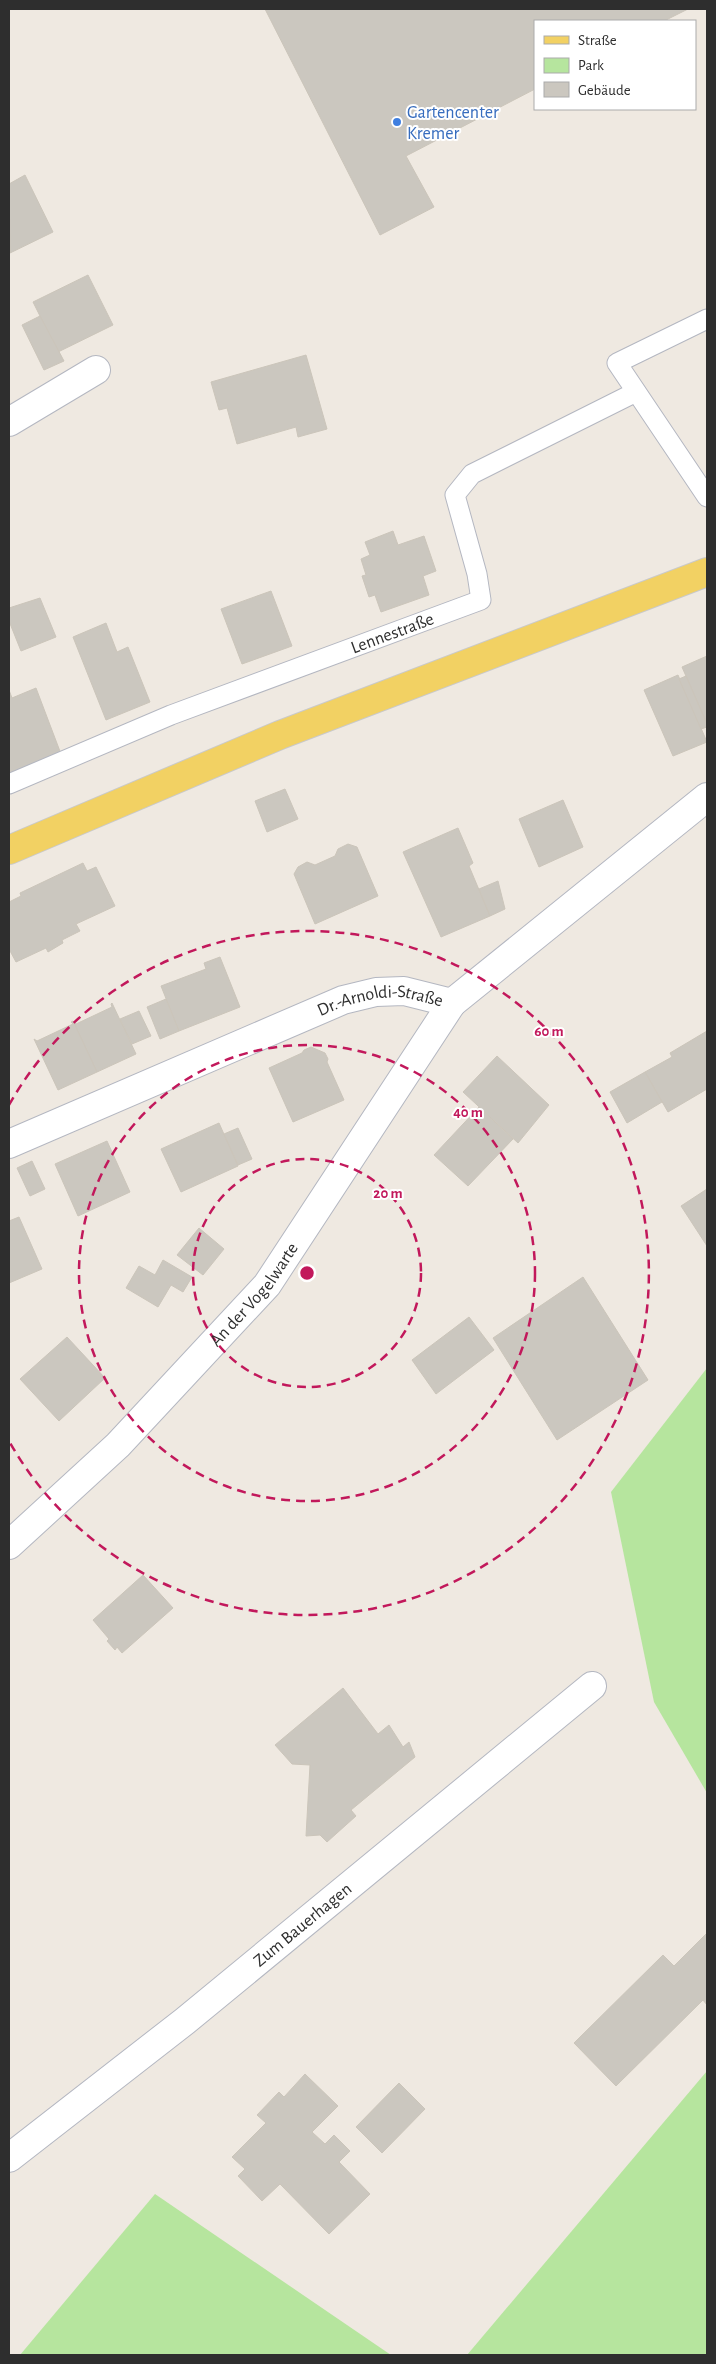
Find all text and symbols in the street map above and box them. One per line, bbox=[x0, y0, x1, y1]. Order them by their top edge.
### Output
legend bbox=[534, 20, 696, 110]
text: Straße bbox=[578, 33, 617, 48]
text: Park bbox=[578, 58, 604, 73]
text: Gebäude bbox=[578, 83, 631, 98]
place label: Gartencenter Kremer bbox=[407, 104, 499, 143]
marker: Gartencenter Kremer bbox=[391, 116, 403, 128]
street label: Lennestraße bbox=[349, 610, 436, 657]
street label: Dr.-Arnoldi-Straße bbox=[315, 983, 445, 1020]
text: 60 m bbox=[534, 1024, 564, 1039]
text: 40 m bbox=[453, 1105, 483, 1120]
text: 20 m bbox=[373, 1186, 403, 1201]
street label: An der Vogelwarte bbox=[207, 1240, 302, 1350]
centre of rings bbox=[298, 1264, 316, 1282]
street label: Zum Bauerhagen bbox=[251, 1880, 355, 1971]

